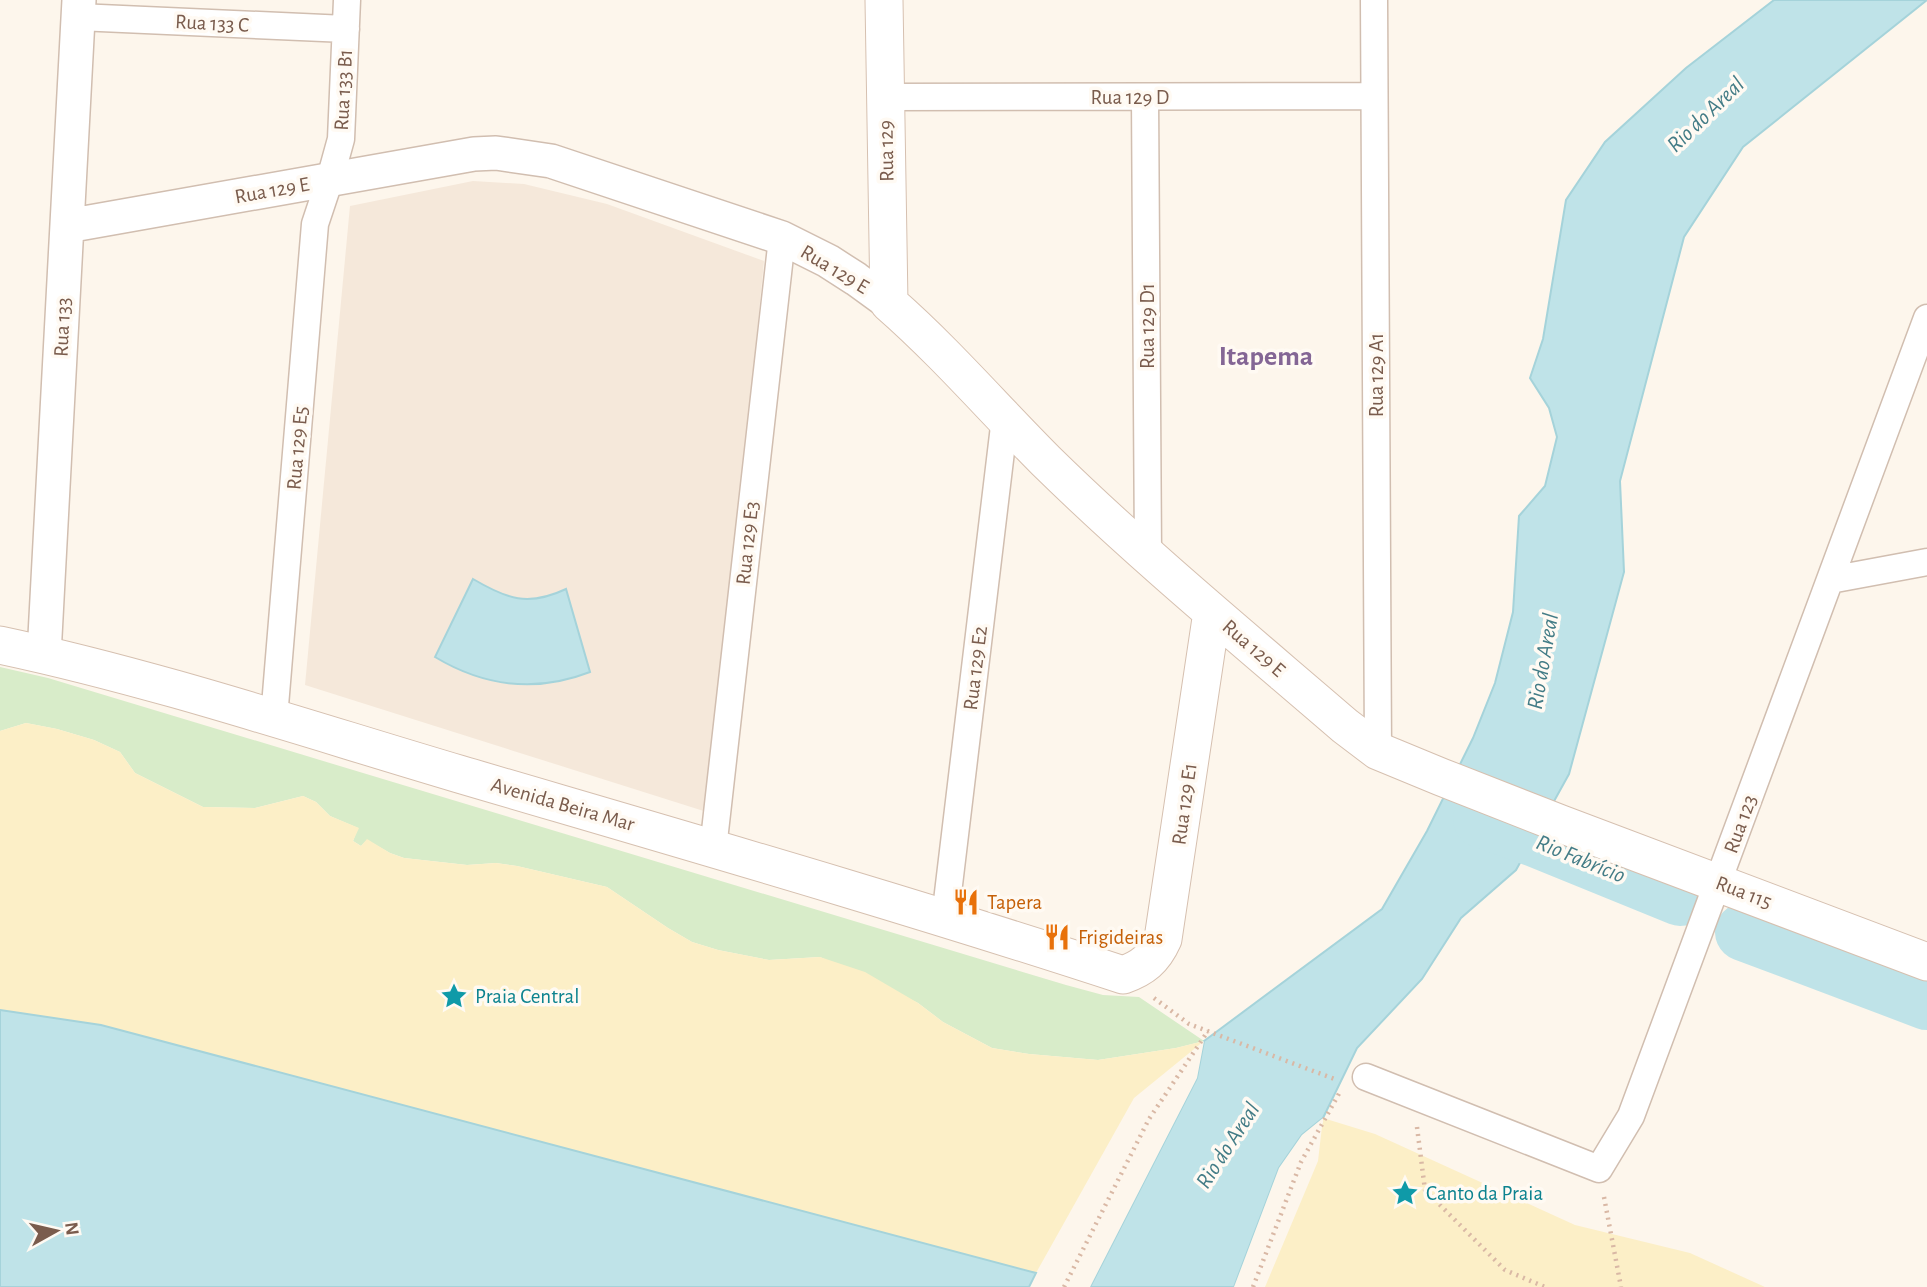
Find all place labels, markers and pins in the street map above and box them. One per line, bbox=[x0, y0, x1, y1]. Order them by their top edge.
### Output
restaurant icon: Tapera bbox=[951, 887, 981, 917]
place label: Tapera bbox=[987, 892, 1043, 913]
restaurant icon: Frigideiras bbox=[1042, 922, 1072, 952]
place label: Frigideiras bbox=[1078, 927, 1163, 948]
place icon: Praia Central bbox=[439, 981, 469, 1011]
place label: Praia Central bbox=[475, 986, 579, 1007]
place icon: Canto da Praia bbox=[1390, 1178, 1420, 1208]
place label: Canto da Praia bbox=[1426, 1183, 1543, 1204]

